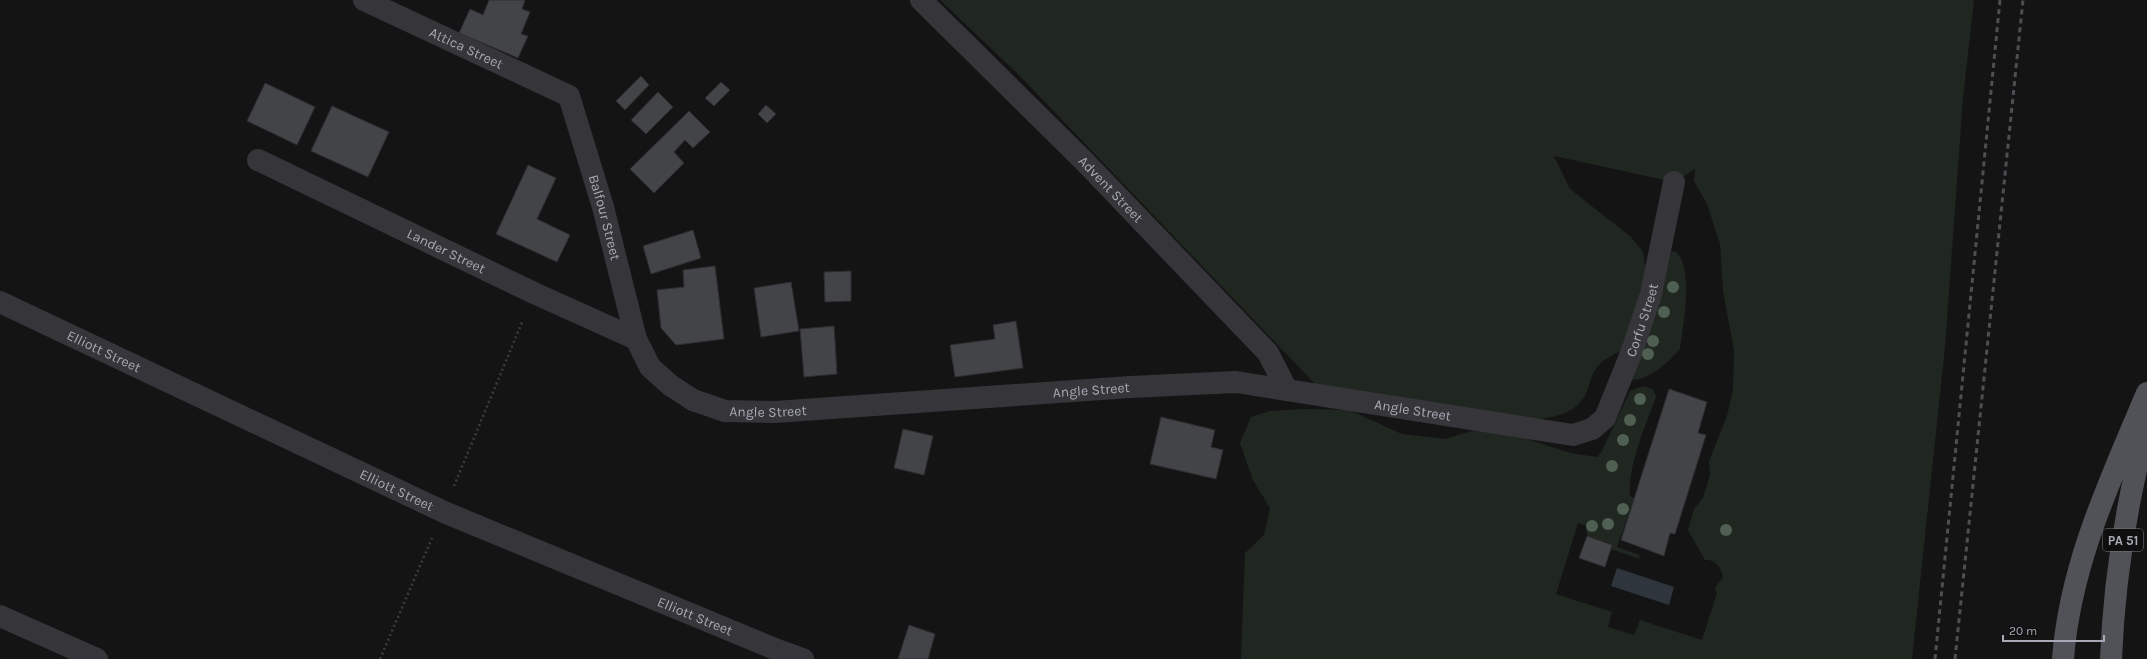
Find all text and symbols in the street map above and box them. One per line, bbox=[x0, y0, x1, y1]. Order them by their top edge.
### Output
street label: Attica Street bbox=[427, 23, 506, 72]
street label: Advent Street bbox=[1075, 152, 1147, 226]
street label: Balfour Street bbox=[585, 172, 624, 262]
street label: Lander Street bbox=[404, 225, 488, 277]
street label: Corfu Street bbox=[1622, 282, 1661, 359]
street label: Elliott Street bbox=[64, 326, 144, 376]
street label: Angle Street bbox=[1052, 379, 1130, 401]
street label: Angle Street bbox=[1373, 395, 1452, 424]
street label: Angle Street bbox=[729, 401, 807, 421]
street label: Elliott Street bbox=[357, 465, 437, 514]
road number: PA 51 bbox=[2103, 529, 2143, 551]
street label: Elliott Street bbox=[655, 593, 735, 639]
scale bar bbox=[2003, 617, 2104, 643]
text: 20 m bbox=[2009, 624, 2037, 638]

